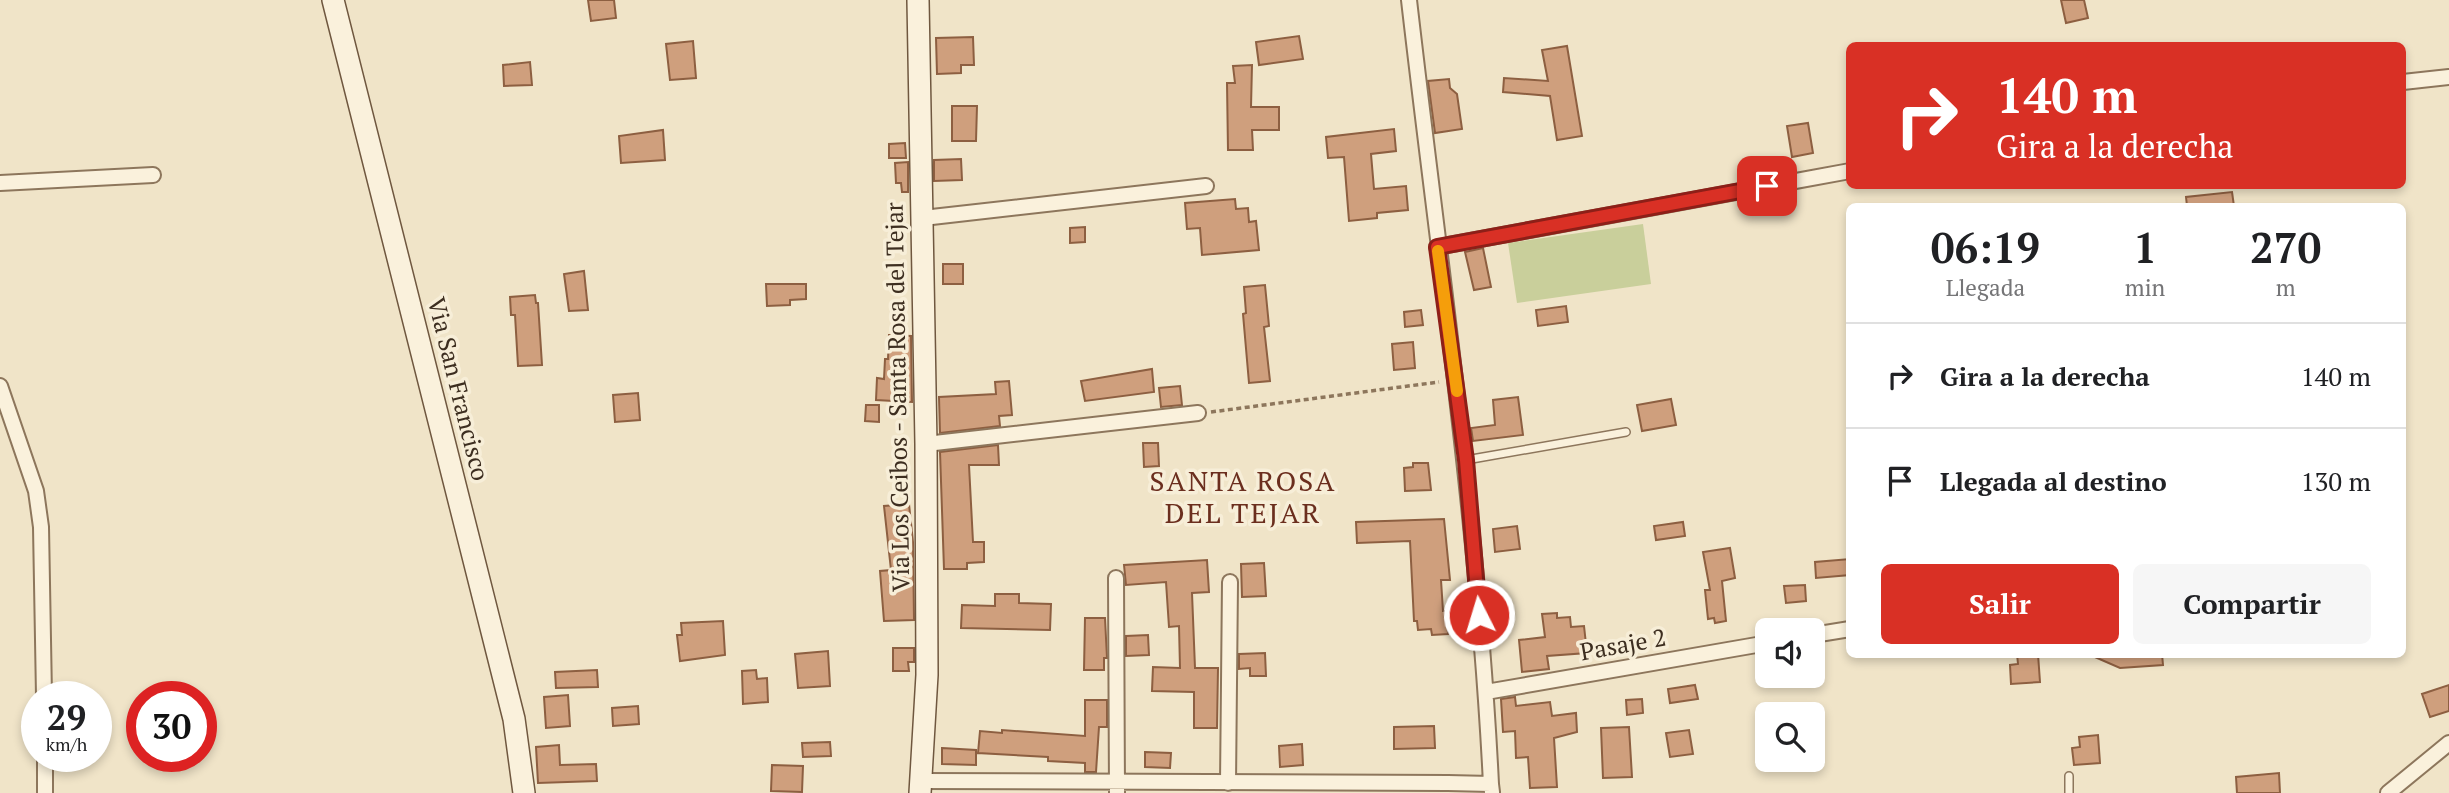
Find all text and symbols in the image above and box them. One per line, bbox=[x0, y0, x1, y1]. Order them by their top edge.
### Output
text: 140 m bbox=[1996, 62, 2138, 127]
icon: right bbox=[1881, 70, 1972, 161]
text: Gira a la derecha bbox=[1996, 125, 2233, 167]
pin bbox=[1737, 156, 1797, 216]
icon: arrive bbox=[1748, 167, 1786, 205]
street label: Via Los Ceibos - Santa Rosa del Tejar bbox=[878, 201, 916, 592]
text: 06:19 bbox=[1931, 219, 2040, 275]
text: 1 bbox=[2133, 219, 2157, 275]
text: 270 bbox=[2250, 219, 2321, 275]
text: Llegada bbox=[1946, 272, 2025, 303]
text: min bbox=[2125, 272, 2165, 303]
text: m bbox=[2276, 272, 2296, 303]
street label: Via San Francisco bbox=[421, 294, 497, 484]
icon: right bbox=[1881, 357, 1919, 395]
text: Gira a la derecha bbox=[1940, 359, 2150, 393]
text: 140 m bbox=[2301, 359, 2371, 393]
district label: SANTA ROSA DEL TEJAR bbox=[1150, 462, 1336, 531]
icon: arrive bbox=[1881, 462, 1919, 500]
text: Llegada al destino bbox=[1940, 464, 2167, 498]
text: 130 m bbox=[2301, 464, 2371, 498]
button: Salir bbox=[1881, 564, 2119, 644]
button: Compartir bbox=[2133, 564, 2371, 644]
position arrow bbox=[1442, 578, 1516, 652]
map controls bbox=[1755, 618, 1825, 772]
button: sound bbox=[1755, 618, 1825, 688]
street label: Pasaje 2 bbox=[1577, 621, 1668, 667]
speed limit sign: 30 bbox=[126, 681, 217, 772]
text: 29 bbox=[47, 694, 86, 740]
button: search bbox=[1755, 702, 1825, 772]
text: km/h bbox=[46, 732, 87, 756]

